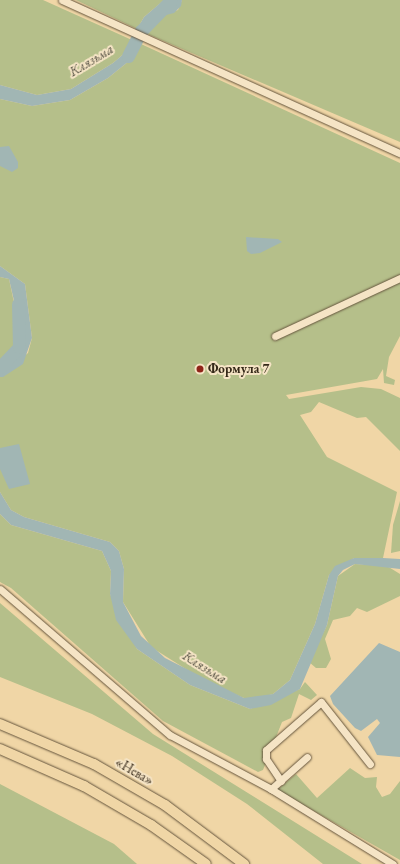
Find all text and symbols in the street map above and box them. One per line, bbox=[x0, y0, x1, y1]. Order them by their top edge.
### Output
water label: Клязьма bbox=[66, 40, 116, 80]
place label: Формула 7 bbox=[208, 361, 269, 377]
marker: Формула 7 bbox=[195, 364, 205, 374]
water label: Клязьма bbox=[180, 647, 230, 687]
street label: «Нева» bbox=[112, 755, 156, 789]

